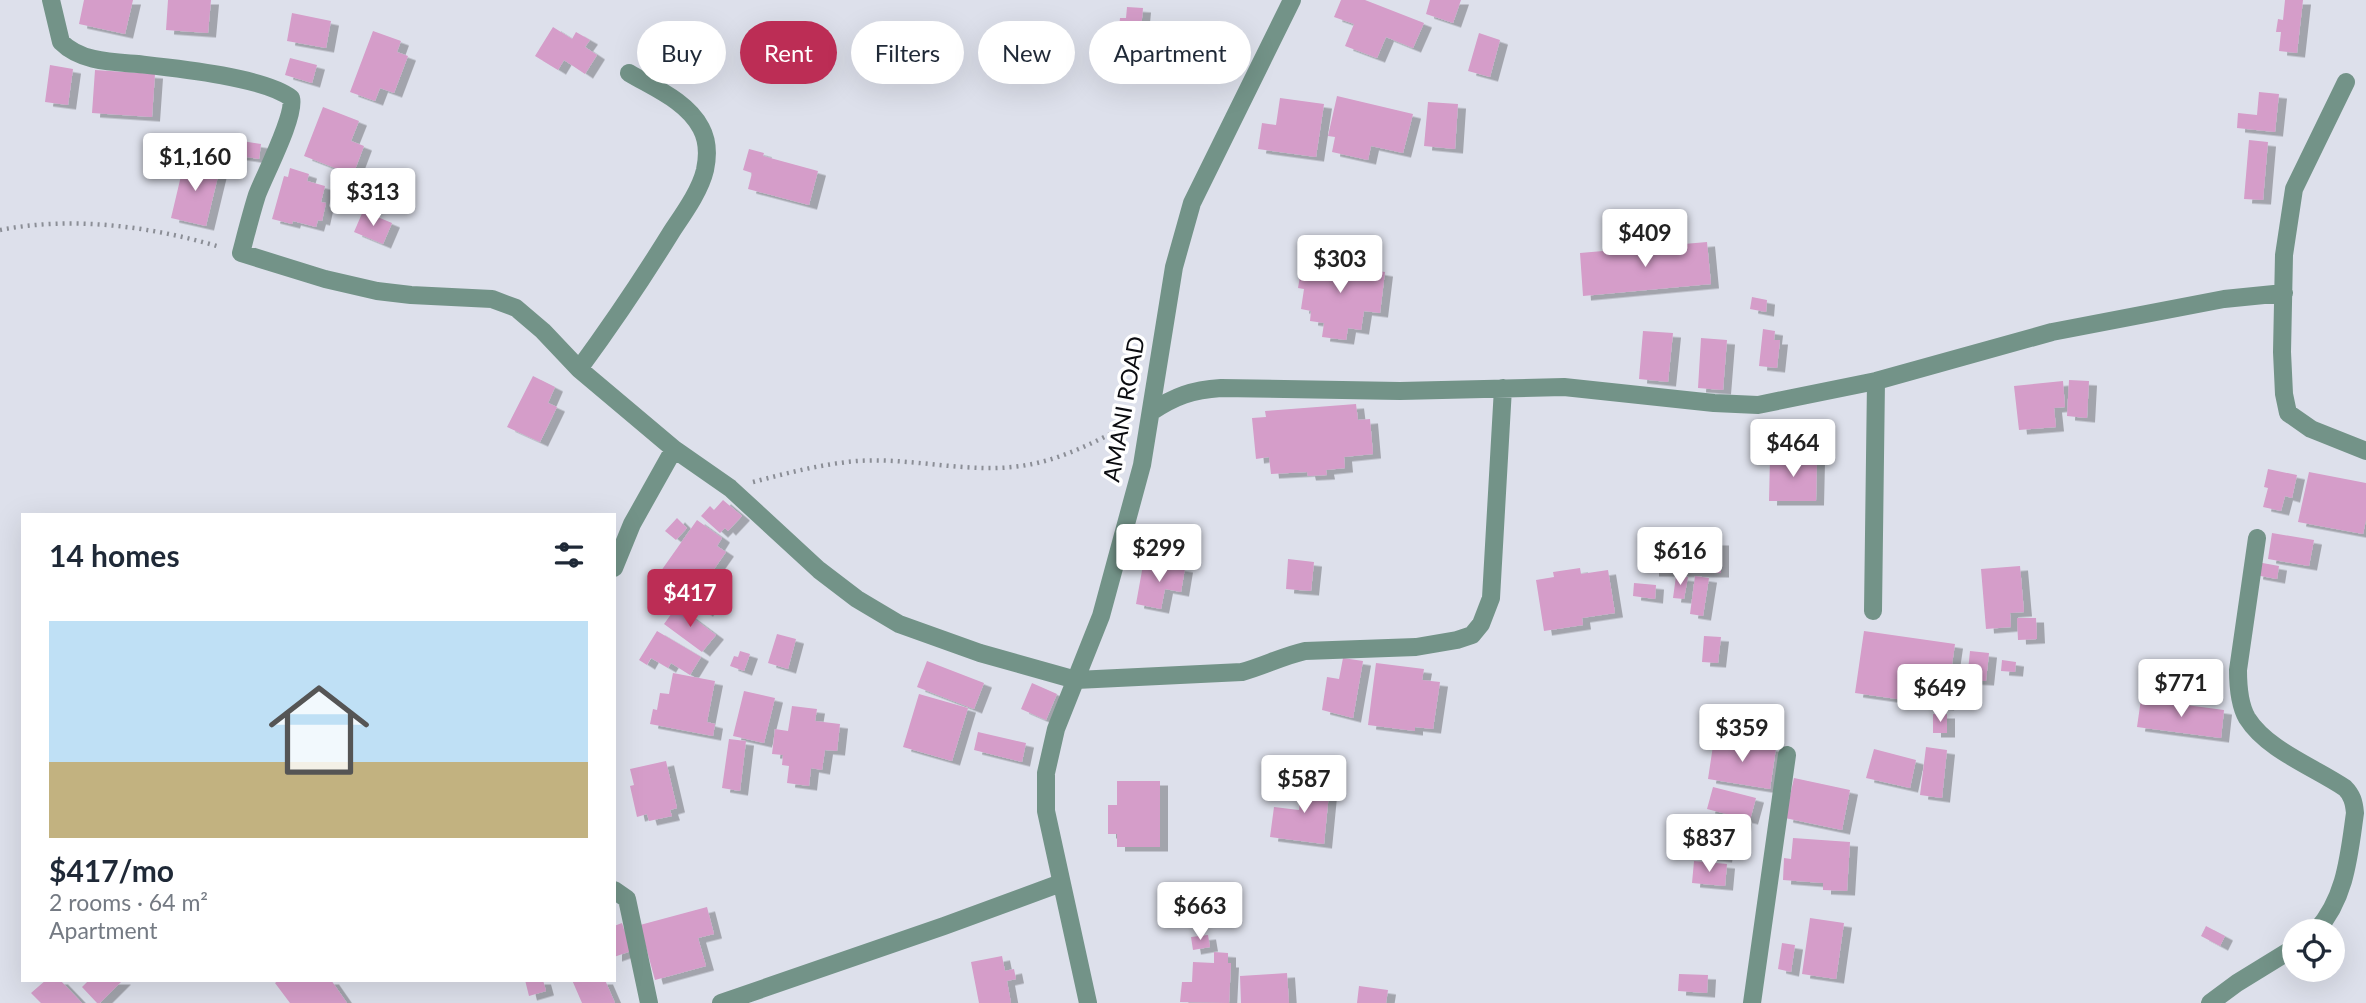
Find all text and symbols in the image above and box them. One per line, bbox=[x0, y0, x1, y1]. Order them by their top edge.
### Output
chip: Buy bbox=[637, 21, 726, 84]
chip: Rent bbox=[740, 21, 837, 84]
chip: Filters bbox=[851, 21, 964, 84]
chip: New bbox=[978, 21, 1075, 84]
chip: Apartment bbox=[1089, 21, 1251, 84]
pin: $1,160 bbox=[138, 134, 252, 193]
text: $1,160 bbox=[159, 142, 231, 170]
pin: $313 bbox=[332, 168, 414, 228]
text: $313 bbox=[346, 177, 400, 205]
pin: $409 bbox=[1604, 210, 1686, 269]
text: $409 bbox=[1618, 218, 1672, 246]
pin: $303 bbox=[1299, 236, 1381, 295]
text: $303 bbox=[1313, 244, 1367, 272]
street label: AMANI ROAD bbox=[1096, 334, 1150, 484]
pin: $464 bbox=[1752, 420, 1834, 479]
text: $464 bbox=[1766, 428, 1820, 456]
pin: $299 bbox=[1118, 524, 1200, 584]
pin: $616 bbox=[1639, 528, 1721, 587]
text: $299 bbox=[1132, 533, 1186, 561]
icon: filters bbox=[550, 536, 588, 574]
text: $616 bbox=[1653, 536, 1707, 564]
text: 14 homes bbox=[49, 537, 180, 573]
pin: $417 bbox=[649, 570, 731, 629]
text: $417 bbox=[663, 578, 717, 606]
pin: $771 bbox=[2140, 660, 2222, 719]
pin: $649 bbox=[1899, 664, 1981, 724]
icon: home bbox=[256, 667, 382, 793]
text: $771 bbox=[2154, 668, 2208, 696]
text: $649 bbox=[1913, 673, 1967, 701]
pin: $359 bbox=[1701, 704, 1783, 764]
text: $359 bbox=[1715, 713, 1769, 741]
pin: $587 bbox=[1263, 756, 1345, 815]
text: $587 bbox=[1277, 764, 1331, 792]
pin: $837 bbox=[1668, 814, 1750, 874]
text: $837 bbox=[1682, 823, 1736, 851]
text: $417/mo bbox=[49, 852, 174, 888]
pin: $663 bbox=[1159, 883, 1241, 942]
text: 2 rooms · 64 m² bbox=[49, 888, 208, 916]
text: $663 bbox=[1173, 891, 1227, 919]
text: Apartment bbox=[49, 916, 157, 944]
map controls bbox=[2282, 919, 2345, 982]
button: locate bbox=[2282, 919, 2345, 982]

